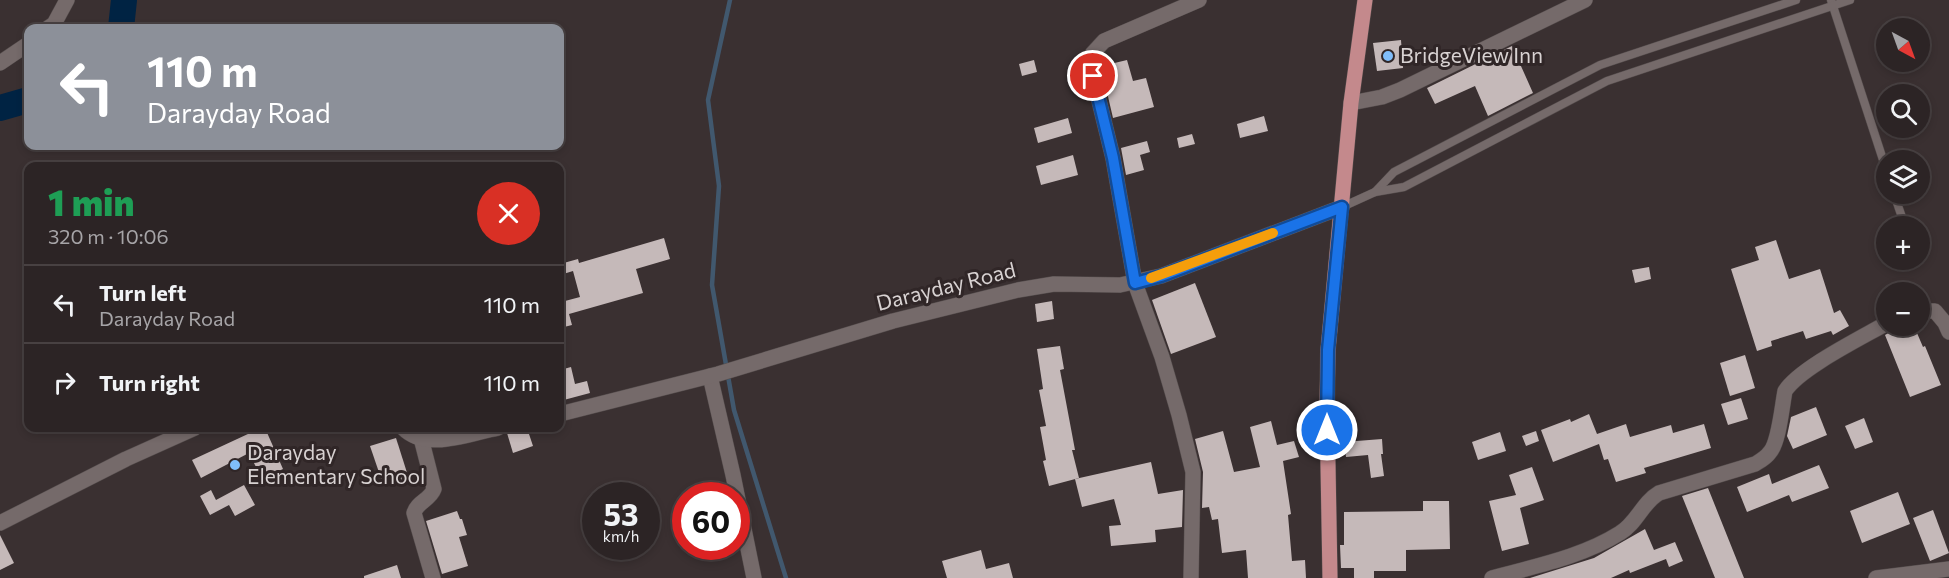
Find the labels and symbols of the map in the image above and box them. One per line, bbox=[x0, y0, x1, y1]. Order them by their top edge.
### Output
north arrow bbox=[1876, 18, 1930, 72]
place label: BridgeView Inn bbox=[1400, 42, 1543, 67]
marker: BridgeView Inn bbox=[1381, 49, 1395, 63]
pin bbox=[1067, 50, 1118, 101]
street label: Darayday Road bbox=[873, 256, 1018, 315]
position arrow bbox=[1295, 398, 1359, 462]
place label: Darayday Elementary School bbox=[247, 439, 425, 488]
marker: Darayday Elementary School bbox=[228, 458, 242, 472]
speed limit sign: 60 bbox=[672, 482, 750, 560]

